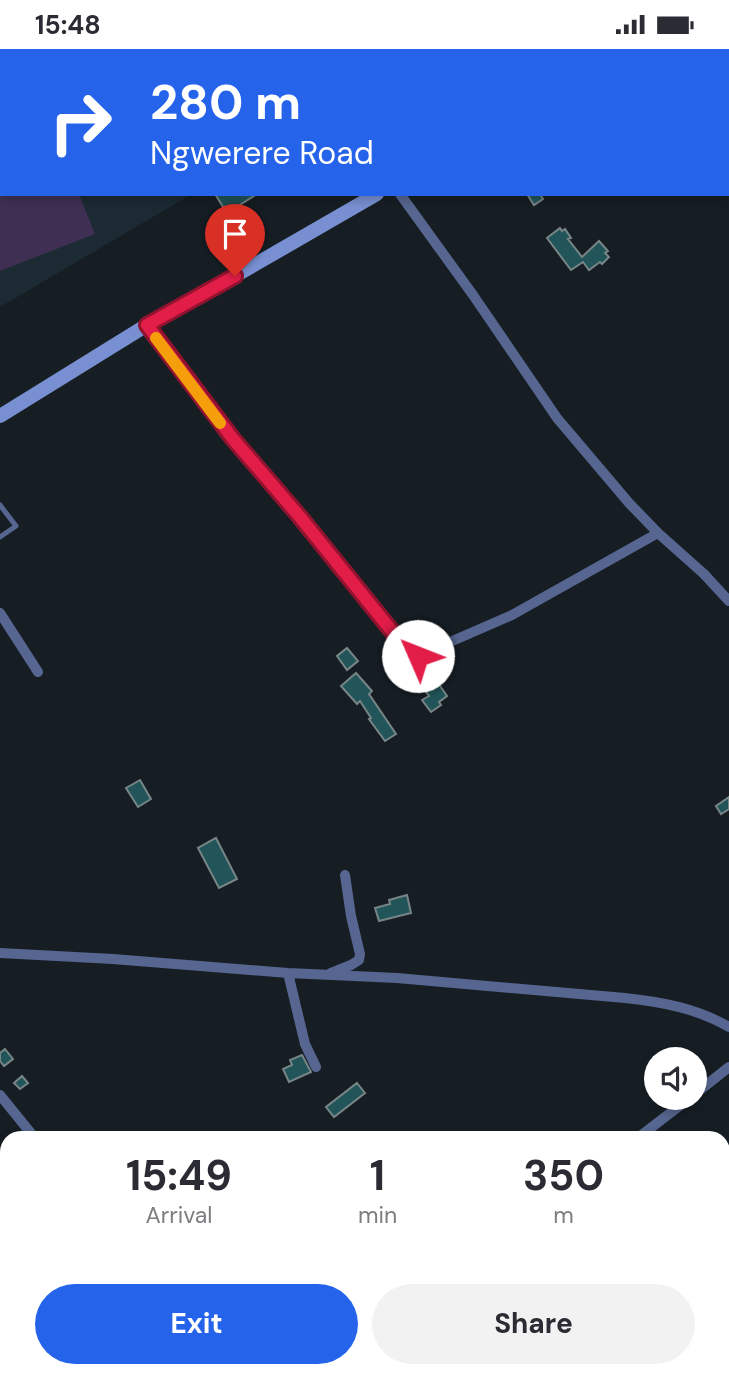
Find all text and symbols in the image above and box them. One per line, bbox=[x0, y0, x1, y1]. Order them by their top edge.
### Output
text: 15:48 bbox=[35, 8, 101, 42]
text: 280 m bbox=[150, 70, 301, 134]
icon: right bbox=[35, 77, 126, 168]
text: Ngwerere Road bbox=[150, 132, 374, 174]
pin bbox=[205, 204, 265, 276]
icon: arrive bbox=[216, 215, 254, 253]
position arrow bbox=[381, 619, 455, 693]
map controls bbox=[644, 1047, 707, 1110]
button: sound bbox=[644, 1047, 707, 1110]
text: 15:49 bbox=[126, 1148, 232, 1203]
text: 1 bbox=[370, 1148, 385, 1203]
text: 350 bbox=[523, 1148, 604, 1203]
text: Arrival bbox=[145, 1200, 212, 1230]
text: min bbox=[358, 1200, 397, 1230]
text: m bbox=[553, 1200, 574, 1230]
button: Exit bbox=[35, 1284, 358, 1364]
button: Share bbox=[372, 1284, 695, 1364]

